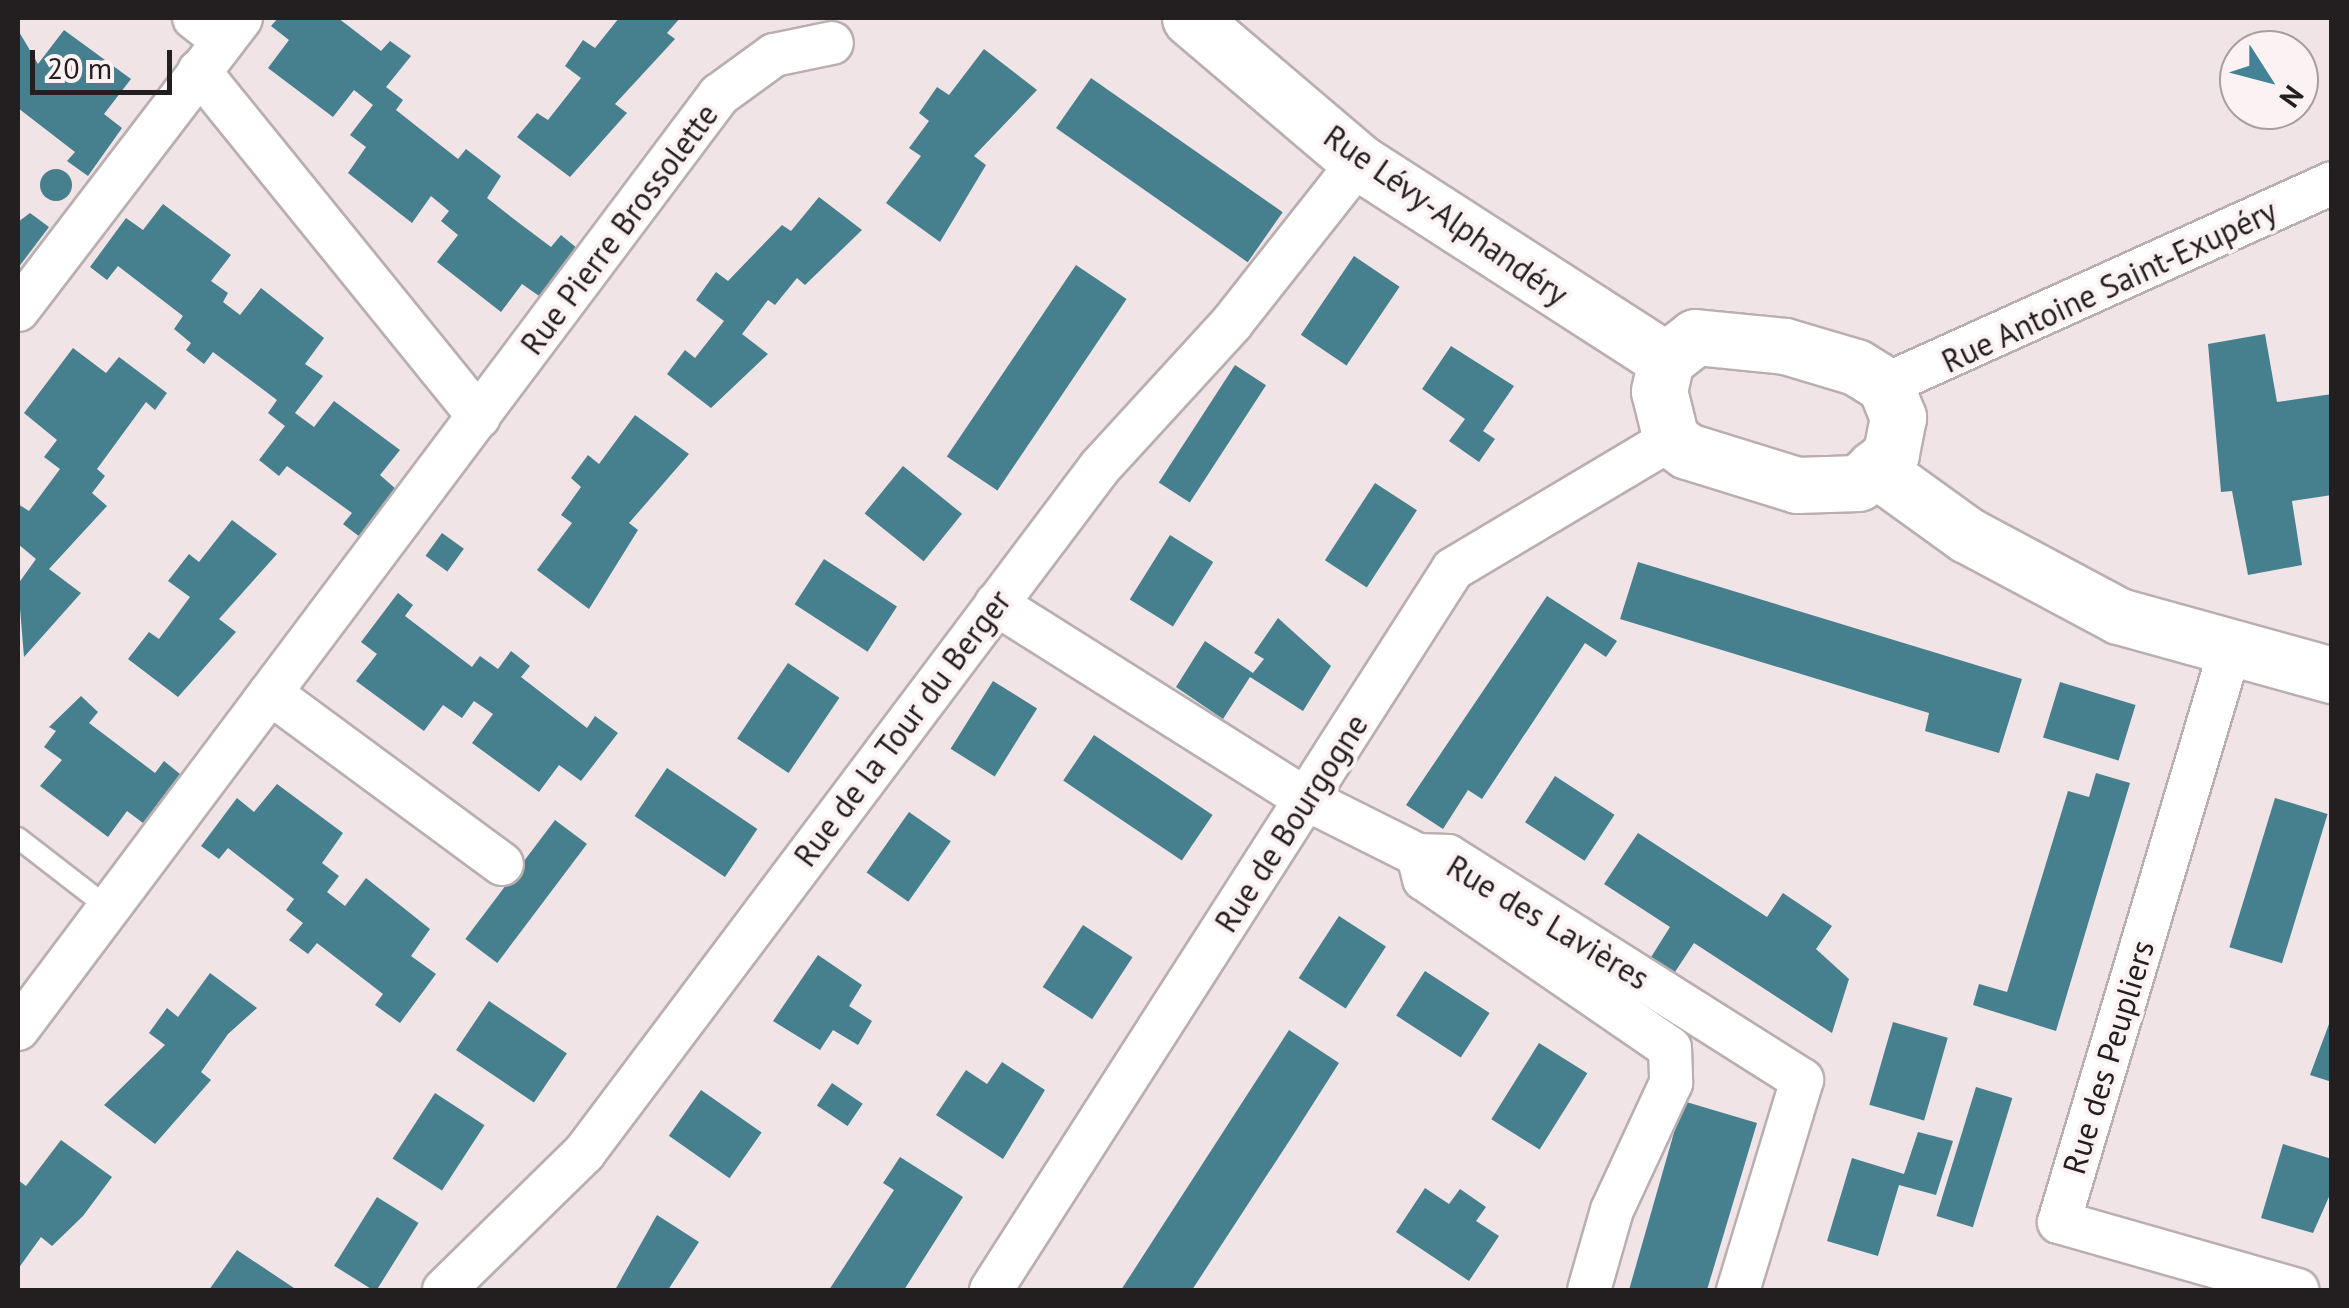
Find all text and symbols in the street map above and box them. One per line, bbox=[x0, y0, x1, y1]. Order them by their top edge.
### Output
scale bar bbox=[35, 30, 178, 92]
north arrow bbox=[2219, 30, 2319, 130]
text: 20 m bbox=[47, 48, 112, 87]
text: N bbox=[2272, 78, 2312, 115]
street label: Rue Pierre Brossolette bbox=[512, 96, 726, 362]
street label: Rue Lévy-Alphandéry bbox=[1317, 117, 1575, 313]
street label: Rue Antoine Saint-Exupéry bbox=[1935, 191, 2283, 381]
street label: Rue de la Tour du Berger bbox=[785, 582, 1019, 874]
street label: Rue de Bourgogne bbox=[1206, 707, 1376, 939]
street label: Rue des Lavières bbox=[1440, 847, 1656, 997]
street label: Rue des Peupliers bbox=[2054, 936, 2162, 1178]

